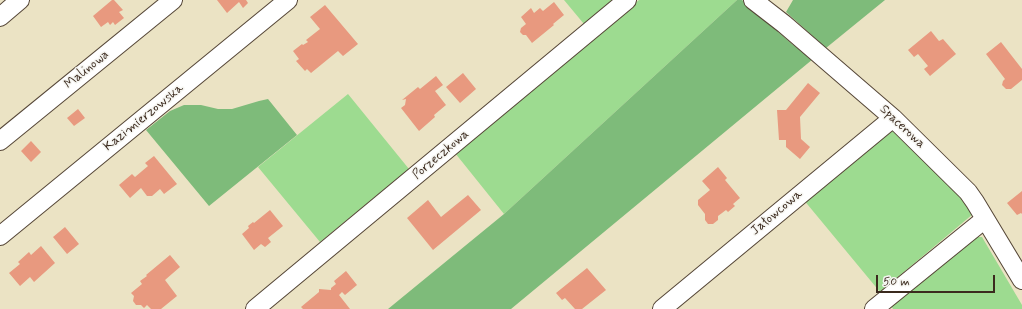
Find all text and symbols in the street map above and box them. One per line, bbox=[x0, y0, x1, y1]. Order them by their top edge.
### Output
street label: Malinowa bbox=[62, 47, 112, 93]
street label: Kazimierzowska bbox=[101, 81, 187, 155]
street label: Spacerowa bbox=[876, 102, 928, 152]
street label: Porzeczkowa bbox=[410, 127, 472, 183]
street label: Jałowcowa bbox=[748, 187, 806, 239]
scale bar bbox=[878, 267, 997, 293]
text: 50 m bbox=[883, 274, 910, 290]

